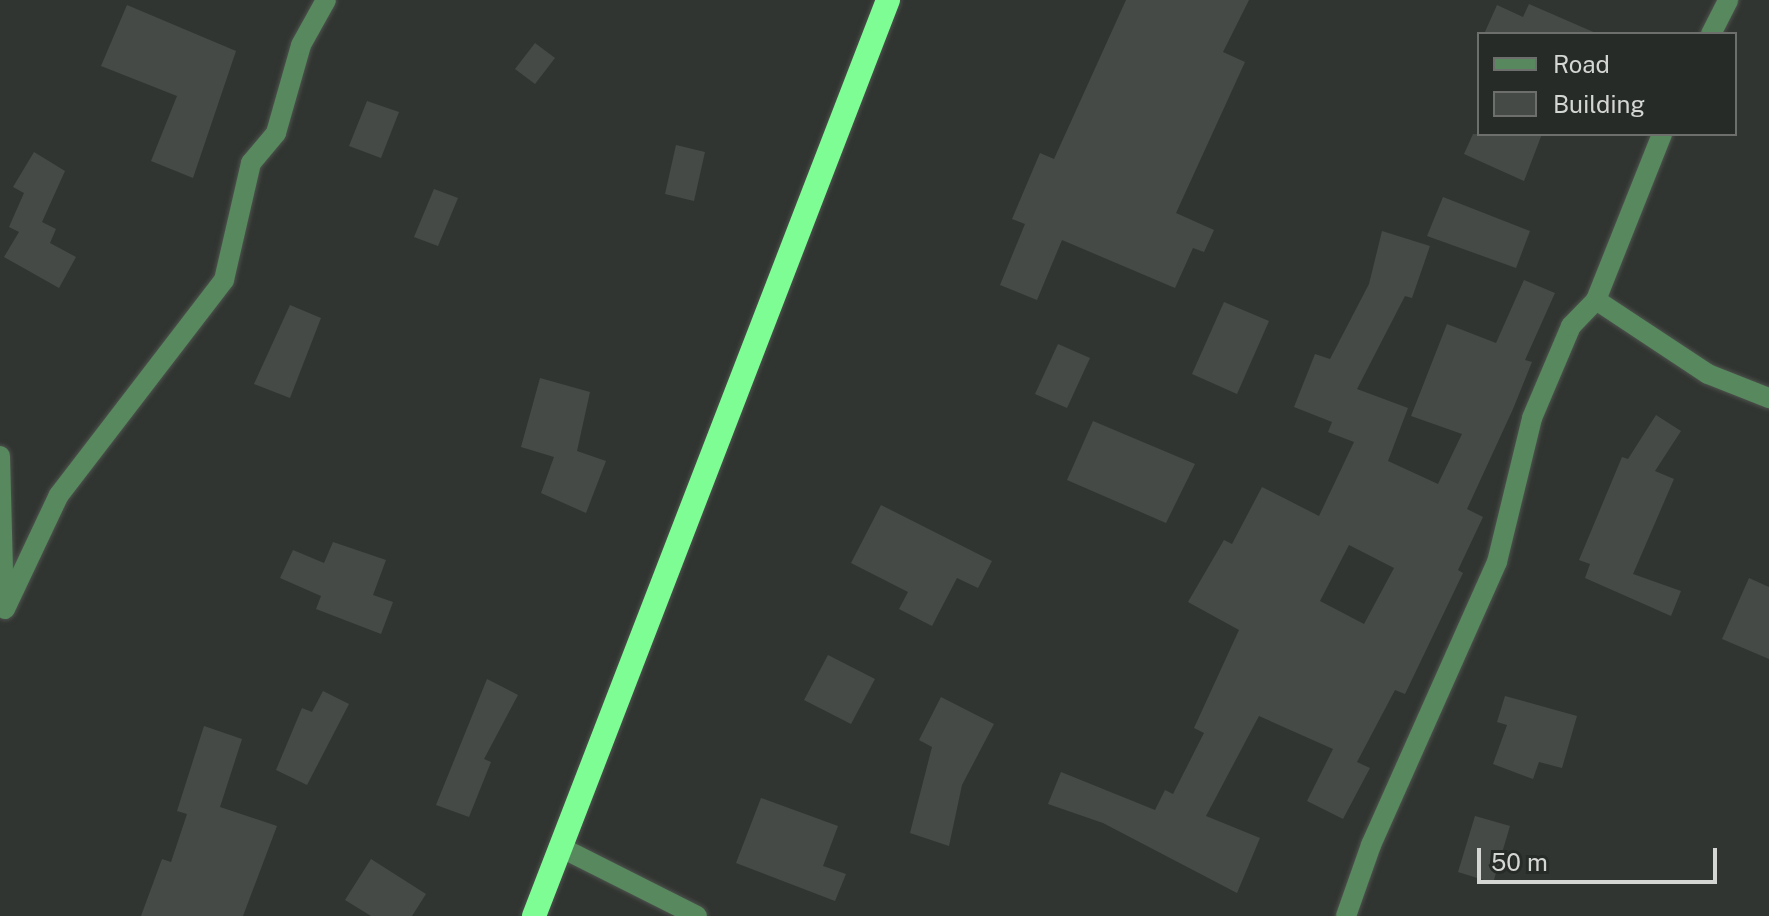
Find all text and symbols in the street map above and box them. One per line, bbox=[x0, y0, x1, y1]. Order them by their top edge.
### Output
legend bbox=[1477, 32, 1737, 136]
text: Road bbox=[1553, 50, 1610, 78]
text: Building bbox=[1553, 90, 1645, 118]
scale bar bbox=[1481, 832, 1721, 882]
text: 50 m bbox=[1491, 848, 1548, 876]

